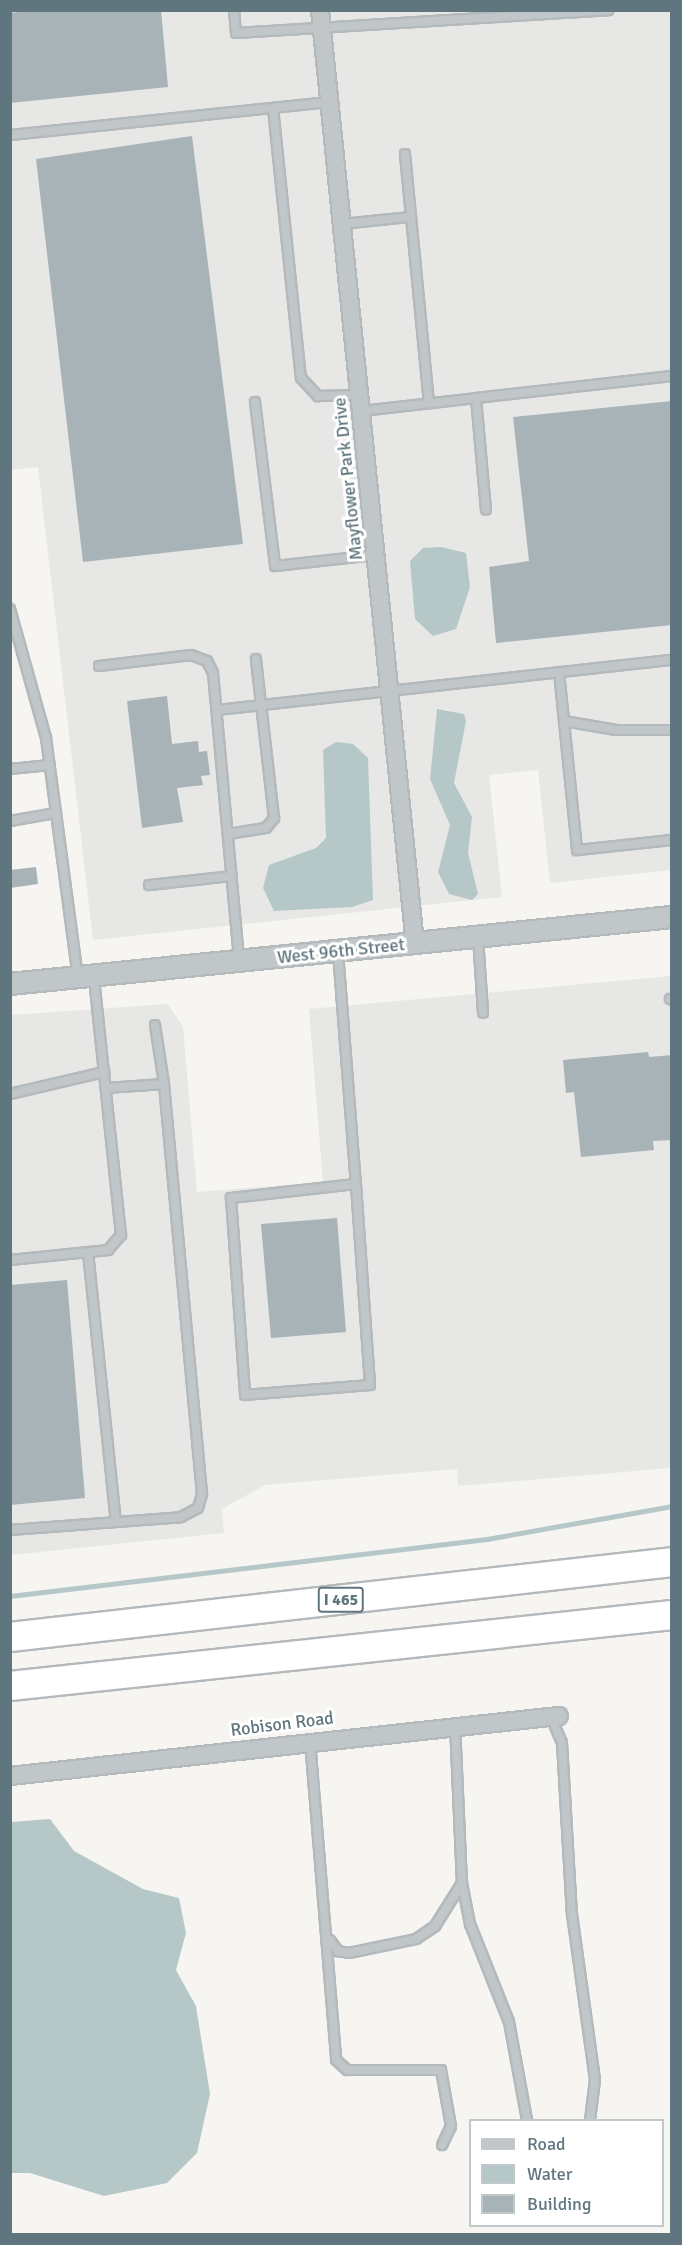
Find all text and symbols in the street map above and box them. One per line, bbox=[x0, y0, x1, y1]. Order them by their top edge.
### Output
street label: Mayflower Park Drive bbox=[329, 397, 367, 561]
street label: West 96th Street bbox=[276, 934, 406, 968]
road number: I 465 bbox=[317, 1587, 365, 1613]
street label: Robison Road bbox=[229, 1707, 335, 1741]
legend bbox=[469, 2119, 664, 2227]
text: Road bbox=[527, 2133, 566, 2155]
text: Water bbox=[527, 2163, 572, 2185]
text: Building bbox=[527, 2193, 591, 2215]

